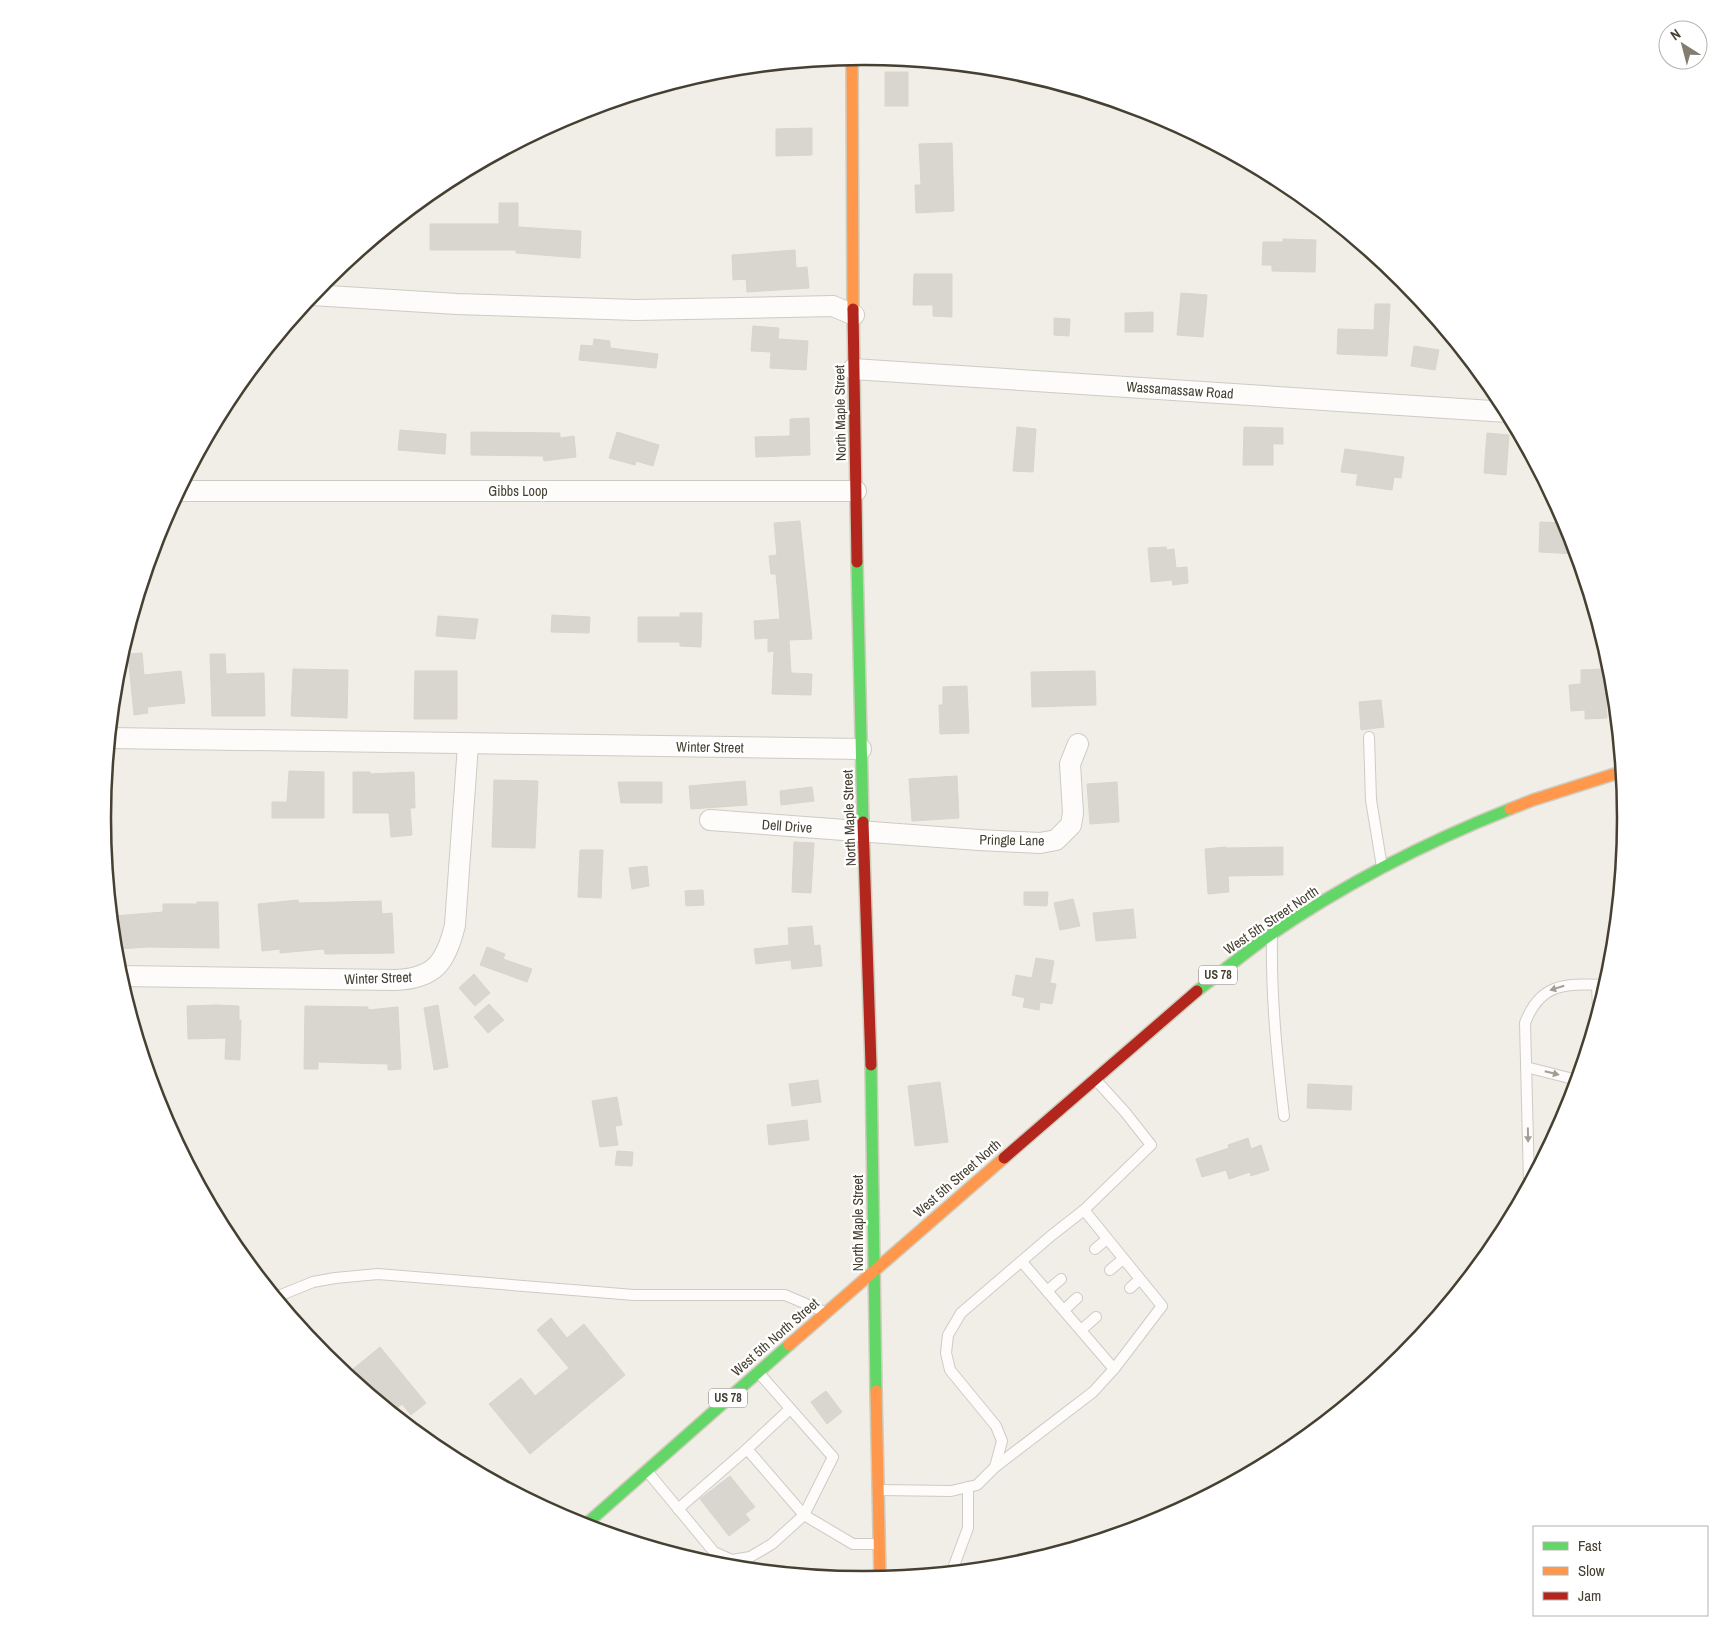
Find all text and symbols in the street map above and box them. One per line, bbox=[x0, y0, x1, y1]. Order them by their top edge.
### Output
north arrow bbox=[1658, 20, 1708, 70]
text: N bbox=[1667, 25, 1684, 44]
street label: North Maple Street bbox=[830, 365, 850, 461]
street label: Wassamassaw Road bbox=[1126, 377, 1234, 403]
street label: Gibbs Loop bbox=[488, 482, 548, 500]
street label: Winter Street bbox=[676, 737, 744, 757]
street label: North Maple Street bbox=[838, 770, 860, 866]
street label: Dell Drive bbox=[761, 815, 813, 837]
street label: Pringle Lane bbox=[979, 830, 1045, 850]
street label: West 5th Street North bbox=[1220, 882, 1322, 958]
road number: US 78 bbox=[1199, 966, 1237, 984]
street label: Winter Street bbox=[344, 968, 412, 988]
one-way arrow bbox=[1550, 984, 1565, 992]
one-way arrow bbox=[1544, 1070, 1559, 1078]
one-way arrow bbox=[1524, 1127, 1532, 1143]
street label: West 5th Street North bbox=[910, 1135, 1004, 1221]
street label: North Maple Street bbox=[849, 1175, 867, 1271]
street label: West 5th North Street bbox=[728, 1294, 822, 1380]
road number: US 78 bbox=[709, 1389, 747, 1408]
legend bbox=[1533, 1526, 1708, 1616]
text: Fast bbox=[1578, 1535, 1602, 1556]
text: Slow bbox=[1578, 1560, 1605, 1581]
text: Jam bbox=[1578, 1585, 1601, 1606]

